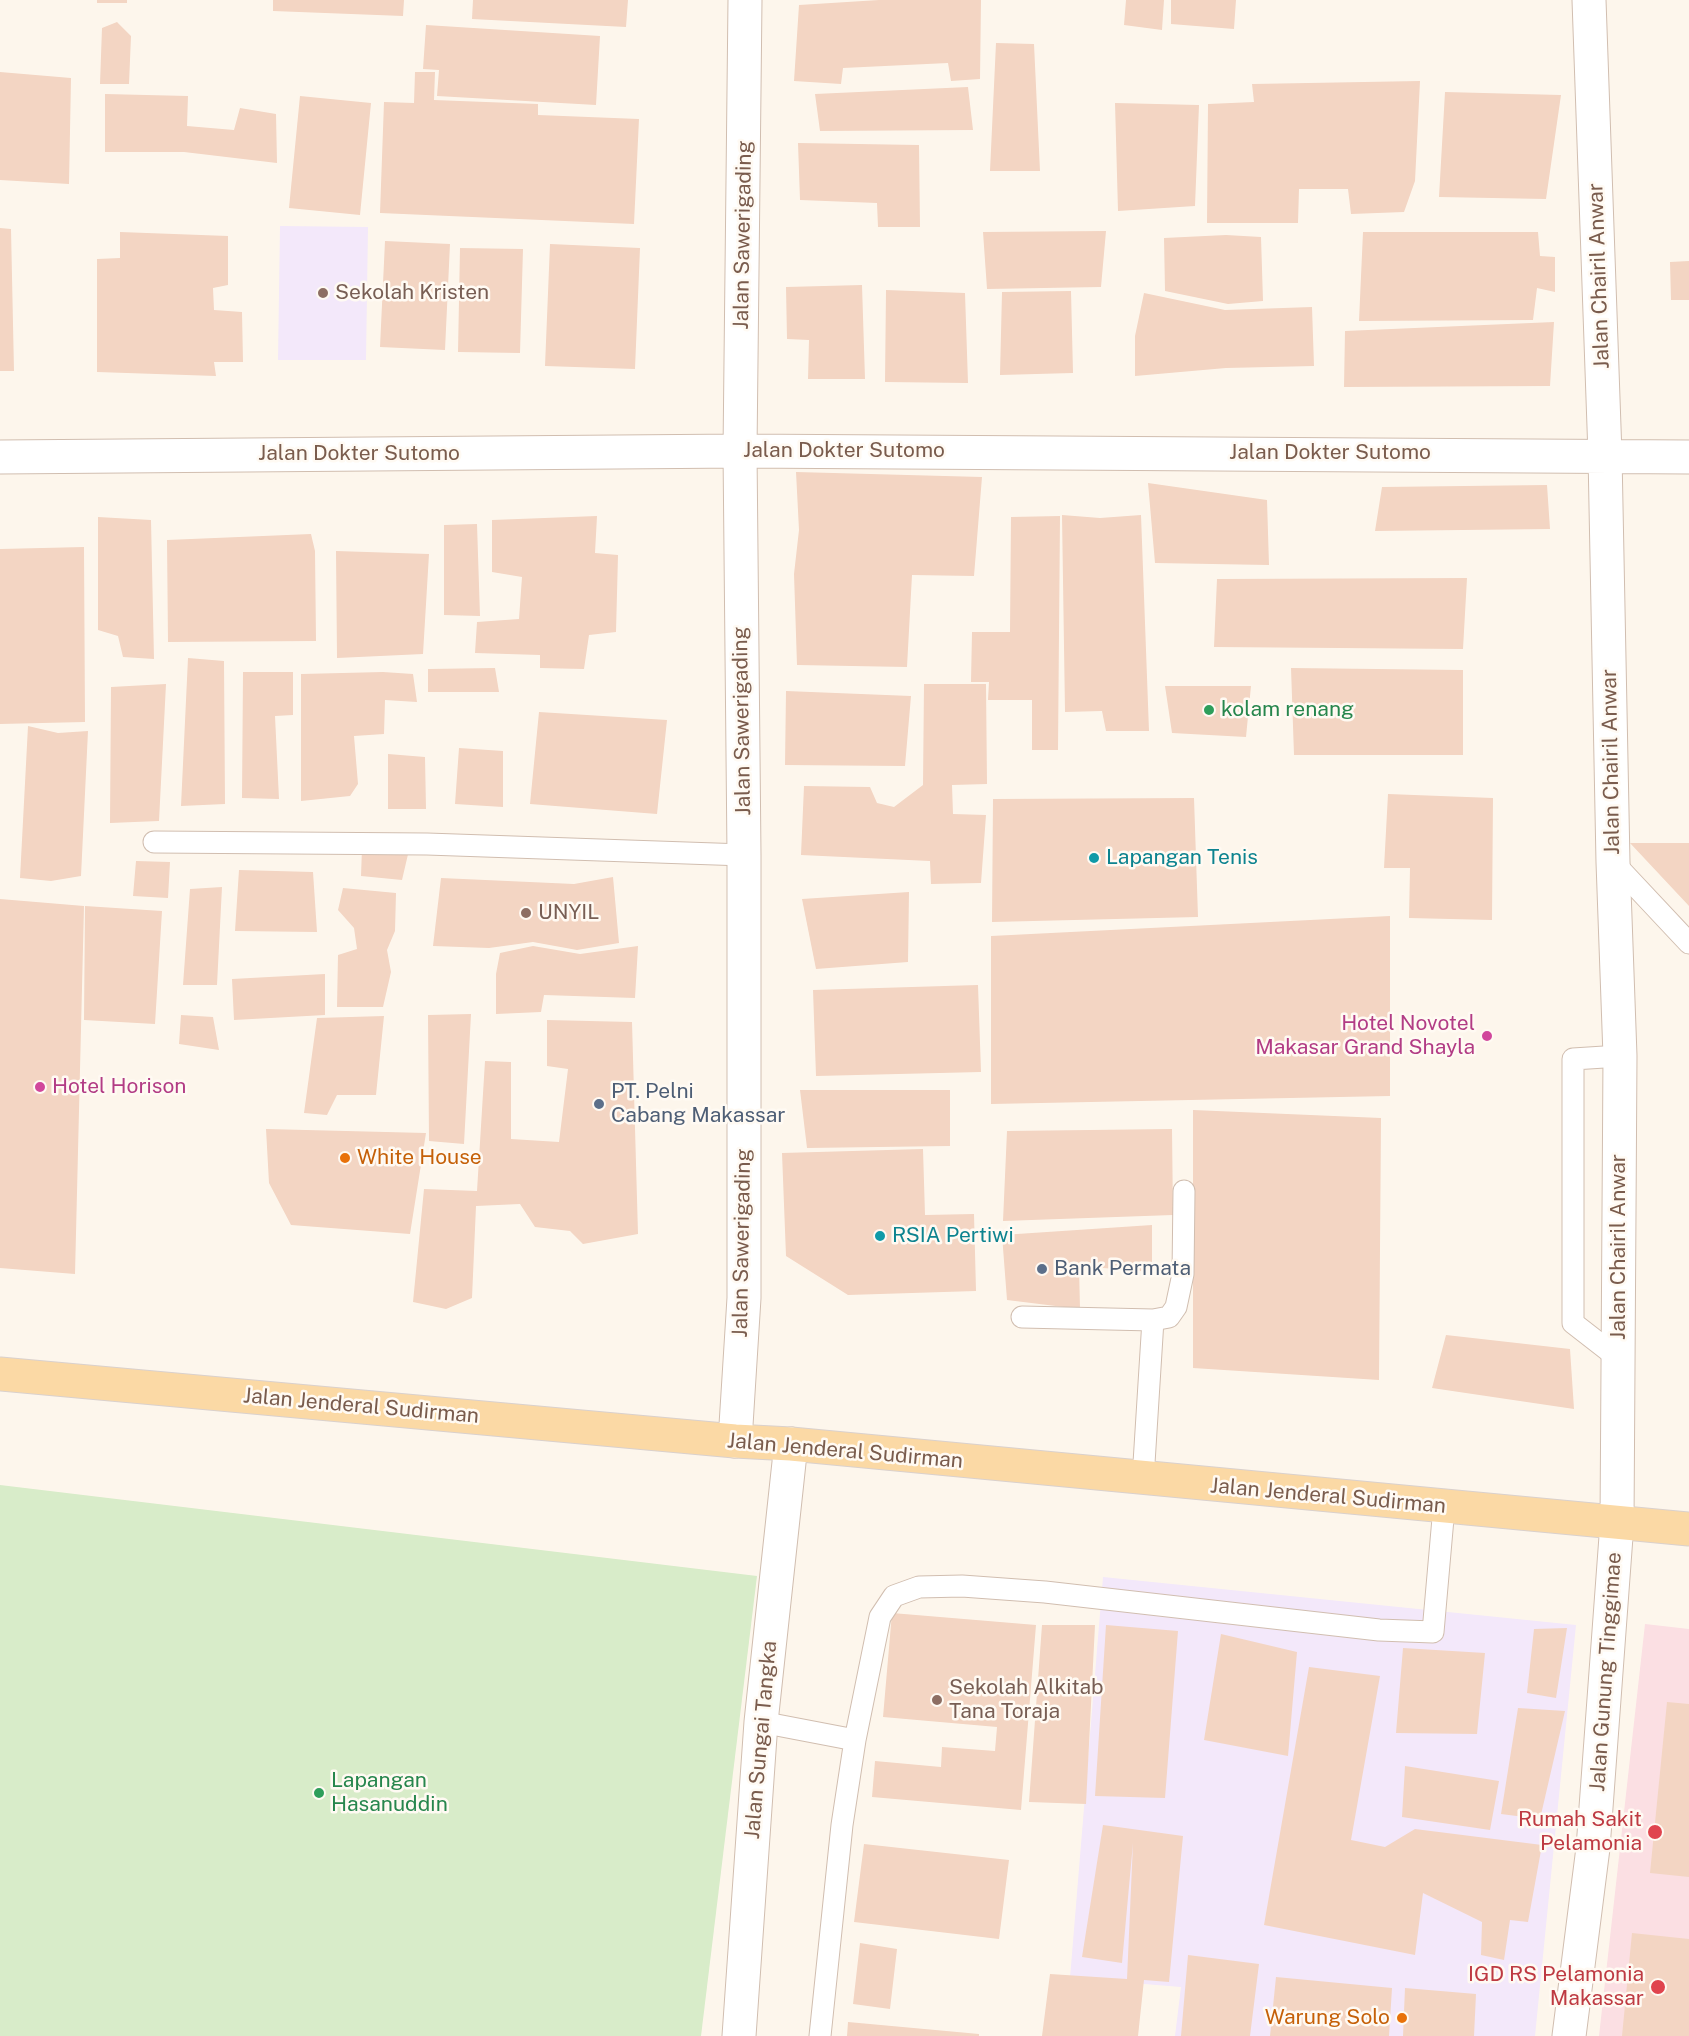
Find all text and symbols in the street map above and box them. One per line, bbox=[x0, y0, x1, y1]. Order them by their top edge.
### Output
street label: Jalan Sawerigading bbox=[729, 140, 757, 330]
street label: Jalan Chairil Anwar bbox=[1583, 183, 1615, 369]
place label: Sekolah Kristen bbox=[335, 280, 489, 306]
marker: Sekolah Kristen bbox=[316, 286, 330, 300]
street label: Jalan Dokter Sutomo bbox=[743, 438, 945, 464]
street label: Jalan Dokter Sutomo bbox=[1229, 440, 1431, 466]
street label: Jalan Dokter Sutomo bbox=[258, 441, 460, 467]
street label: Jalan Sawerigading bbox=[728, 626, 756, 816]
street label: Jalan Chairil Anwar bbox=[1597, 669, 1625, 855]
place label: kolam renang bbox=[1221, 697, 1354, 723]
marker: kolam renang bbox=[1202, 703, 1216, 717]
place label: Lapangan Tenis bbox=[1106, 845, 1258, 871]
marker: Lapangan Tenis bbox=[1087, 851, 1101, 865]
place label: UNYIL bbox=[538, 900, 599, 926]
marker: UNYIL bbox=[519, 906, 533, 920]
place label: Hotel Novotel Makasar Grand Shayla bbox=[1255, 1011, 1475, 1061]
marker: Hotel Novotel Makasar Grand Shayla bbox=[1480, 1029, 1494, 1043]
place label: Hotel Horison bbox=[52, 1074, 186, 1100]
place label: PT. Pelni Cabang Makassar bbox=[611, 1079, 785, 1129]
marker: Hotel Horison bbox=[33, 1080, 47, 1094]
marker: PT. Pelni Cabang Makassar bbox=[592, 1097, 606, 1111]
place label: White House bbox=[357, 1145, 482, 1171]
street label: Jalan Sawerigading bbox=[728, 1148, 756, 1338]
marker: White House bbox=[338, 1151, 352, 1165]
street label: Jalan Chairil Anwar bbox=[1606, 1154, 1632, 1340]
place label: RSIA Pertiwi bbox=[892, 1223, 1014, 1249]
marker: RSIA Pertiwi bbox=[873, 1229, 887, 1243]
place label: Bank Permata bbox=[1054, 1256, 1191, 1282]
marker: Bank Permata bbox=[1035, 1262, 1049, 1276]
street label: Jalan Jenderal Sudirman bbox=[242, 1383, 480, 1429]
street label: Jalan Jenderal Sudirman bbox=[726, 1428, 964, 1474]
street label: Jalan Jenderal Sudirman bbox=[1209, 1473, 1447, 1519]
street label: Jalan Gunung Tinggimae bbox=[1585, 1551, 1627, 1793]
street label: Jalan Sungai Tangka bbox=[740, 1640, 782, 1840]
place label: Sekolah Alkitab Tana Toraja bbox=[949, 1675, 1104, 1725]
marker: Sekolah Alkitab Tana Toraja bbox=[930, 1693, 944, 1707]
place label: Lapangan Hasanuddin bbox=[331, 1768, 448, 1818]
marker: Lapangan Hasanuddin bbox=[312, 1786, 326, 1800]
place label: Rumah Sakit Pelamonia bbox=[1518, 1807, 1642, 1857]
marker: Rumah Sakit Pelamonia bbox=[1646, 1823, 1664, 1841]
place label: IGD RS Pelamonia Makassar bbox=[1468, 1962, 1644, 2012]
marker: IGD RS Pelamonia Makassar bbox=[1649, 1978, 1667, 1996]
place label: Warung Solo bbox=[1265, 2005, 1390, 2031]
marker: Warung Solo bbox=[1395, 2011, 1409, 2025]

